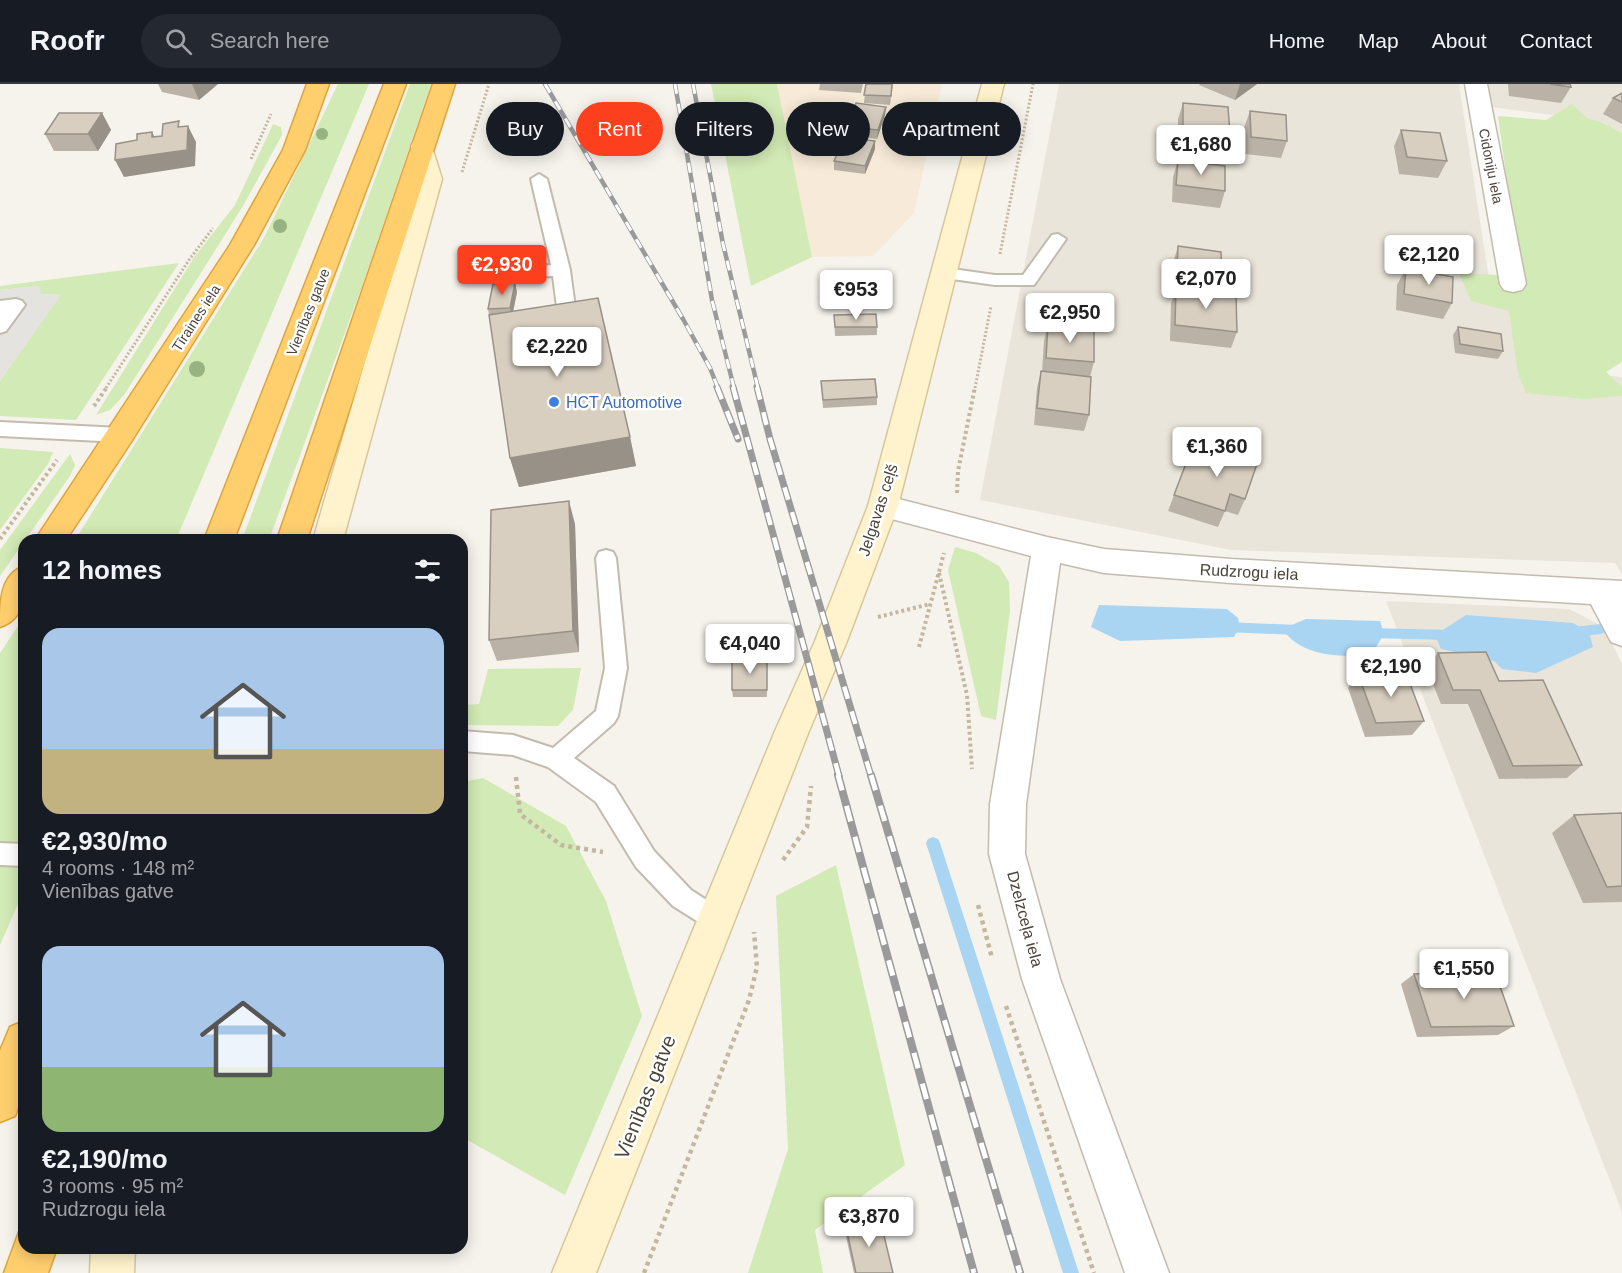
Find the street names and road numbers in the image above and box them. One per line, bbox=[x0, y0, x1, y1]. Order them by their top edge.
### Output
street label: Cidoniju iela bbox=[1476, 127, 1506, 205]
street label: Vienības gatve bbox=[283, 266, 333, 358]
street label: Tīraines iela bbox=[169, 281, 224, 354]
street label: Jelgavas ceļš bbox=[855, 462, 901, 558]
street label: Rudzrogu iela bbox=[1199, 561, 1299, 583]
street label: Dzelzceļa iela bbox=[1004, 869, 1046, 969]
street label: Vienības gatve bbox=[610, 1032, 680, 1162]

